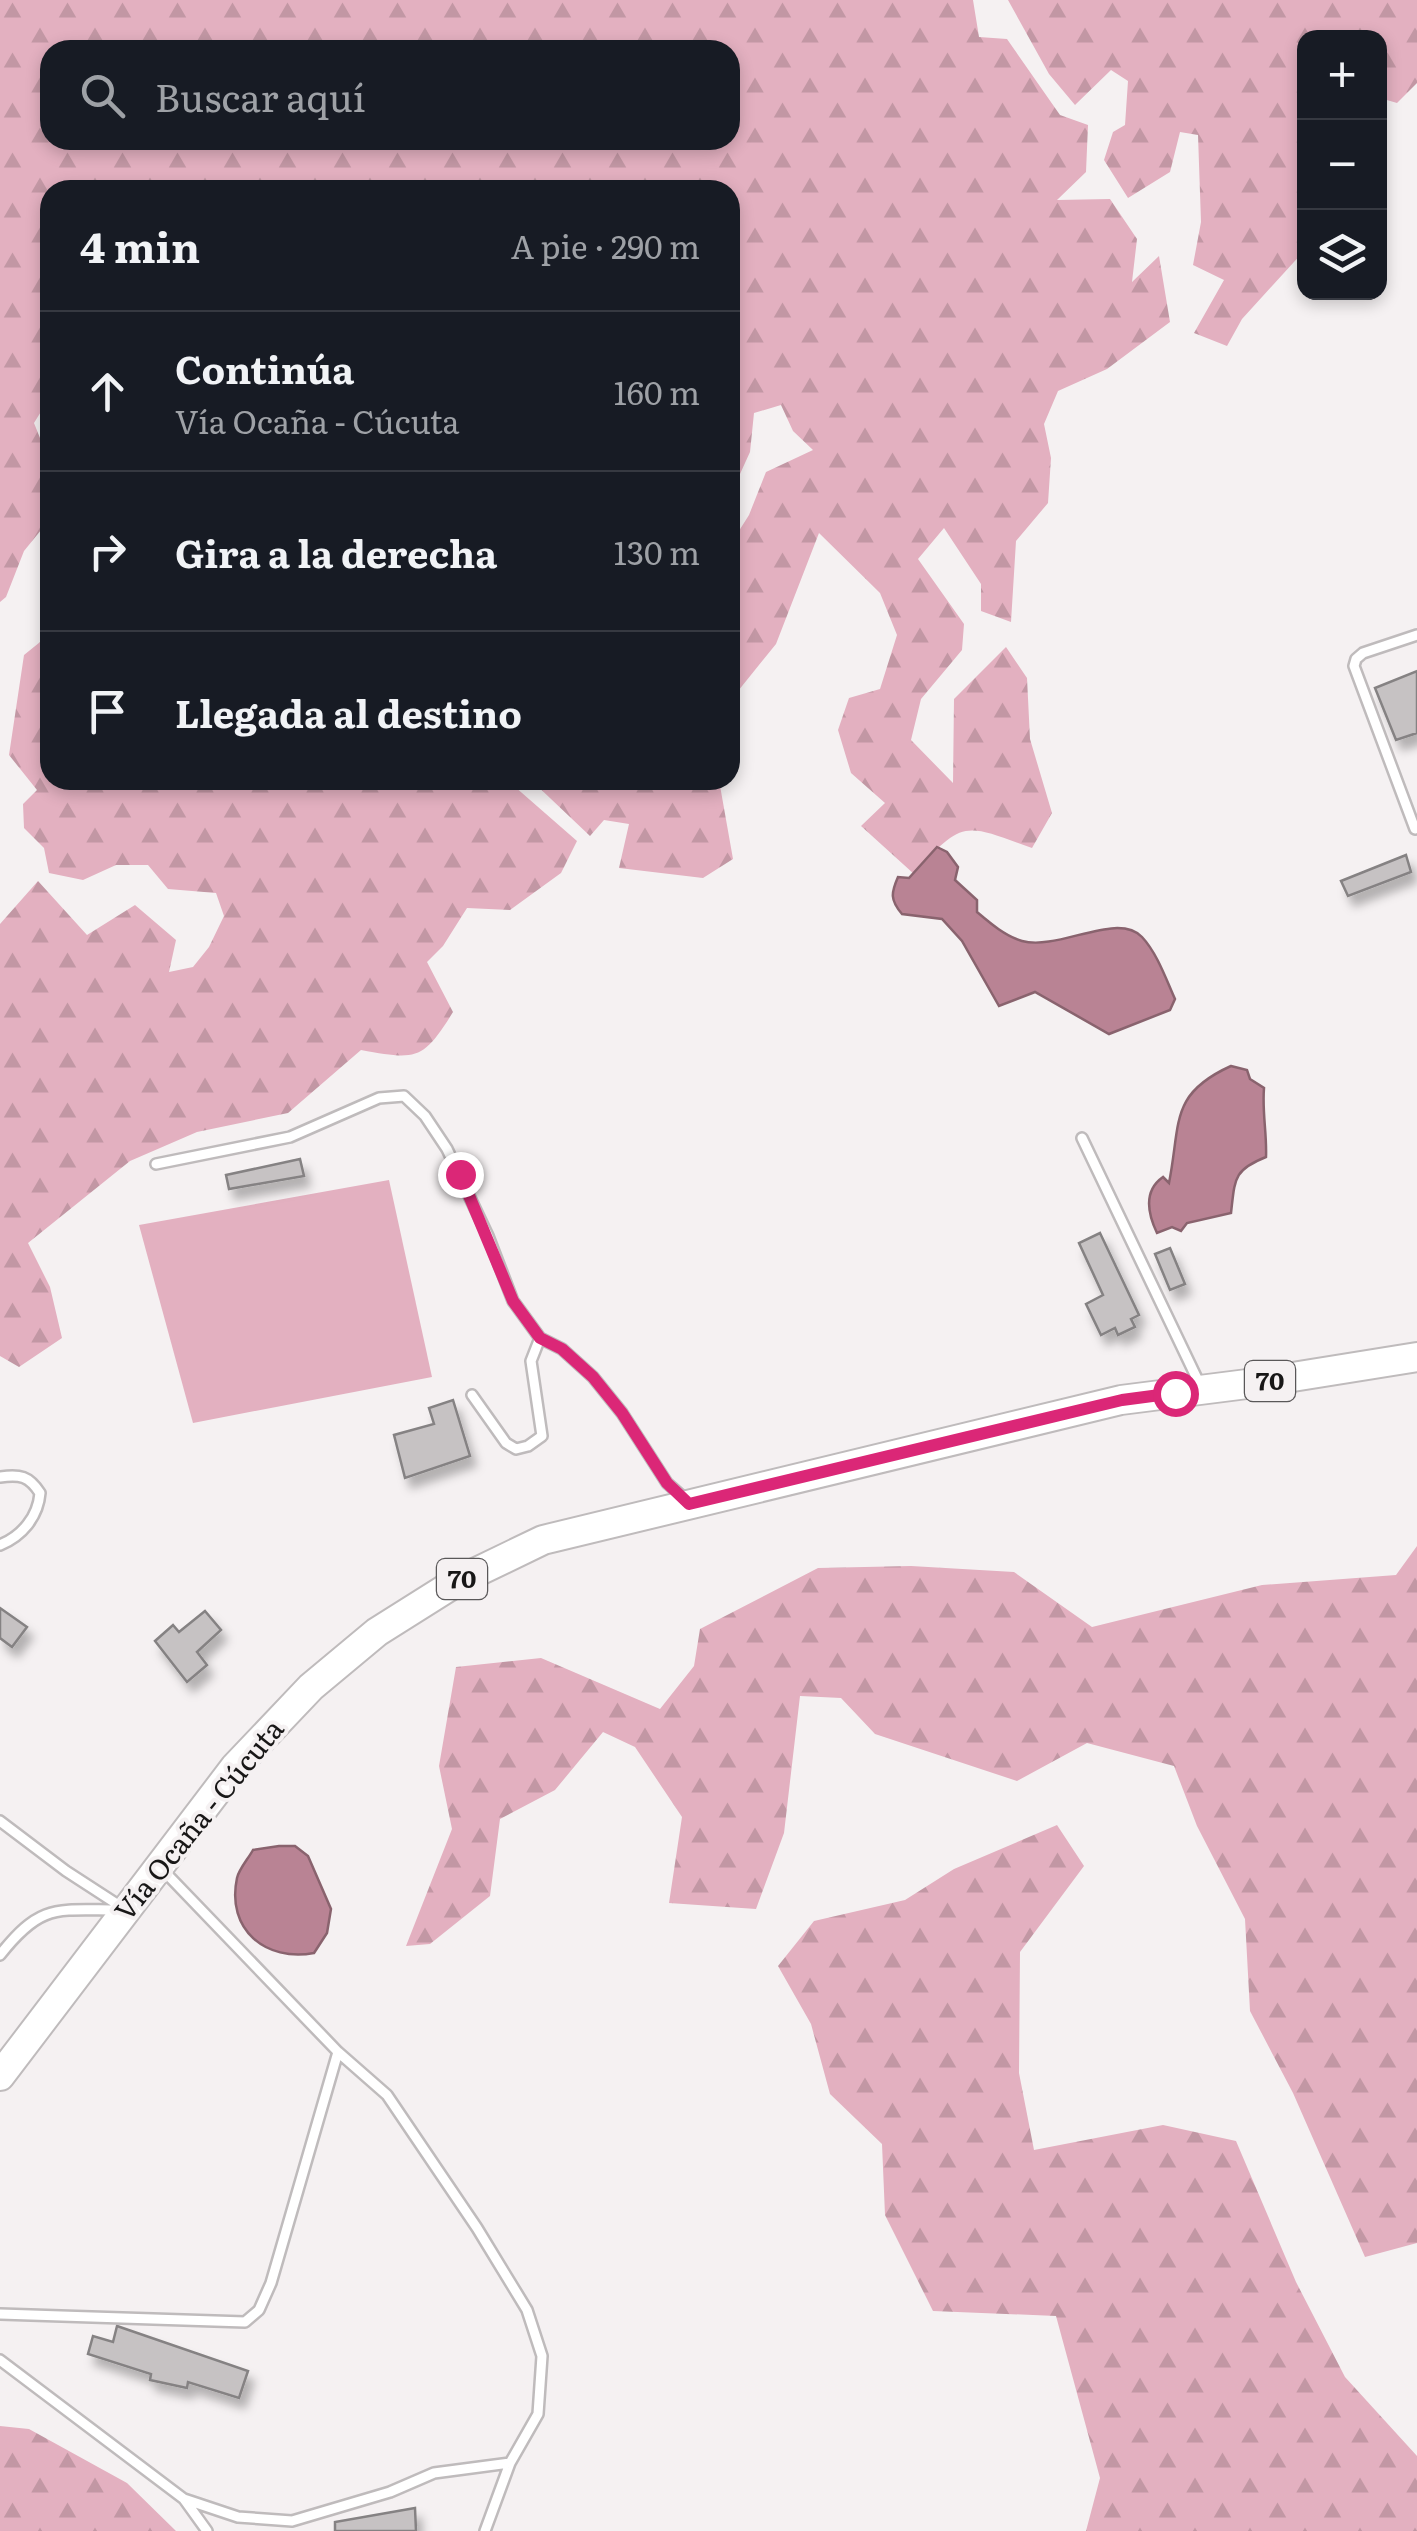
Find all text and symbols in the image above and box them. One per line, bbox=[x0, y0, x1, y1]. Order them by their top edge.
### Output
map controls bbox=[1297, 30, 1387, 300]
button: + bbox=[1297, 30, 1387, 120]
search box bbox=[40, 40, 740, 150]
text: Buscar aquí bbox=[155, 67, 365, 124]
icon: search bbox=[75, 68, 130, 123]
button: − bbox=[1297, 120, 1387, 210]
button: layers bbox=[1297, 210, 1387, 300]
text: 4 min bbox=[80, 214, 200, 276]
text: A pie · 290 m bbox=[511, 221, 700, 269]
text: Continúa bbox=[175, 339, 354, 396]
icon: ahead bbox=[80, 364, 135, 419]
text: 160 m bbox=[614, 367, 700, 415]
text: Vía Ocaña - Cúcuta bbox=[175, 396, 460, 444]
text: Gira a la derecha bbox=[175, 523, 497, 580]
icon: right bbox=[80, 524, 135, 579]
text: 130 m bbox=[614, 527, 700, 575]
text: Llegada al destino bbox=[175, 683, 522, 740]
icon: arrive bbox=[80, 684, 135, 739]
route end bbox=[438, 1152, 484, 1198]
road number: 70 bbox=[1245, 1361, 1295, 1401]
route start bbox=[1153, 1371, 1199, 1417]
road number: 70 bbox=[437, 1559, 487, 1599]
street label: Vía Ocaña - Cúcuta bbox=[103, 1709, 292, 1929]

